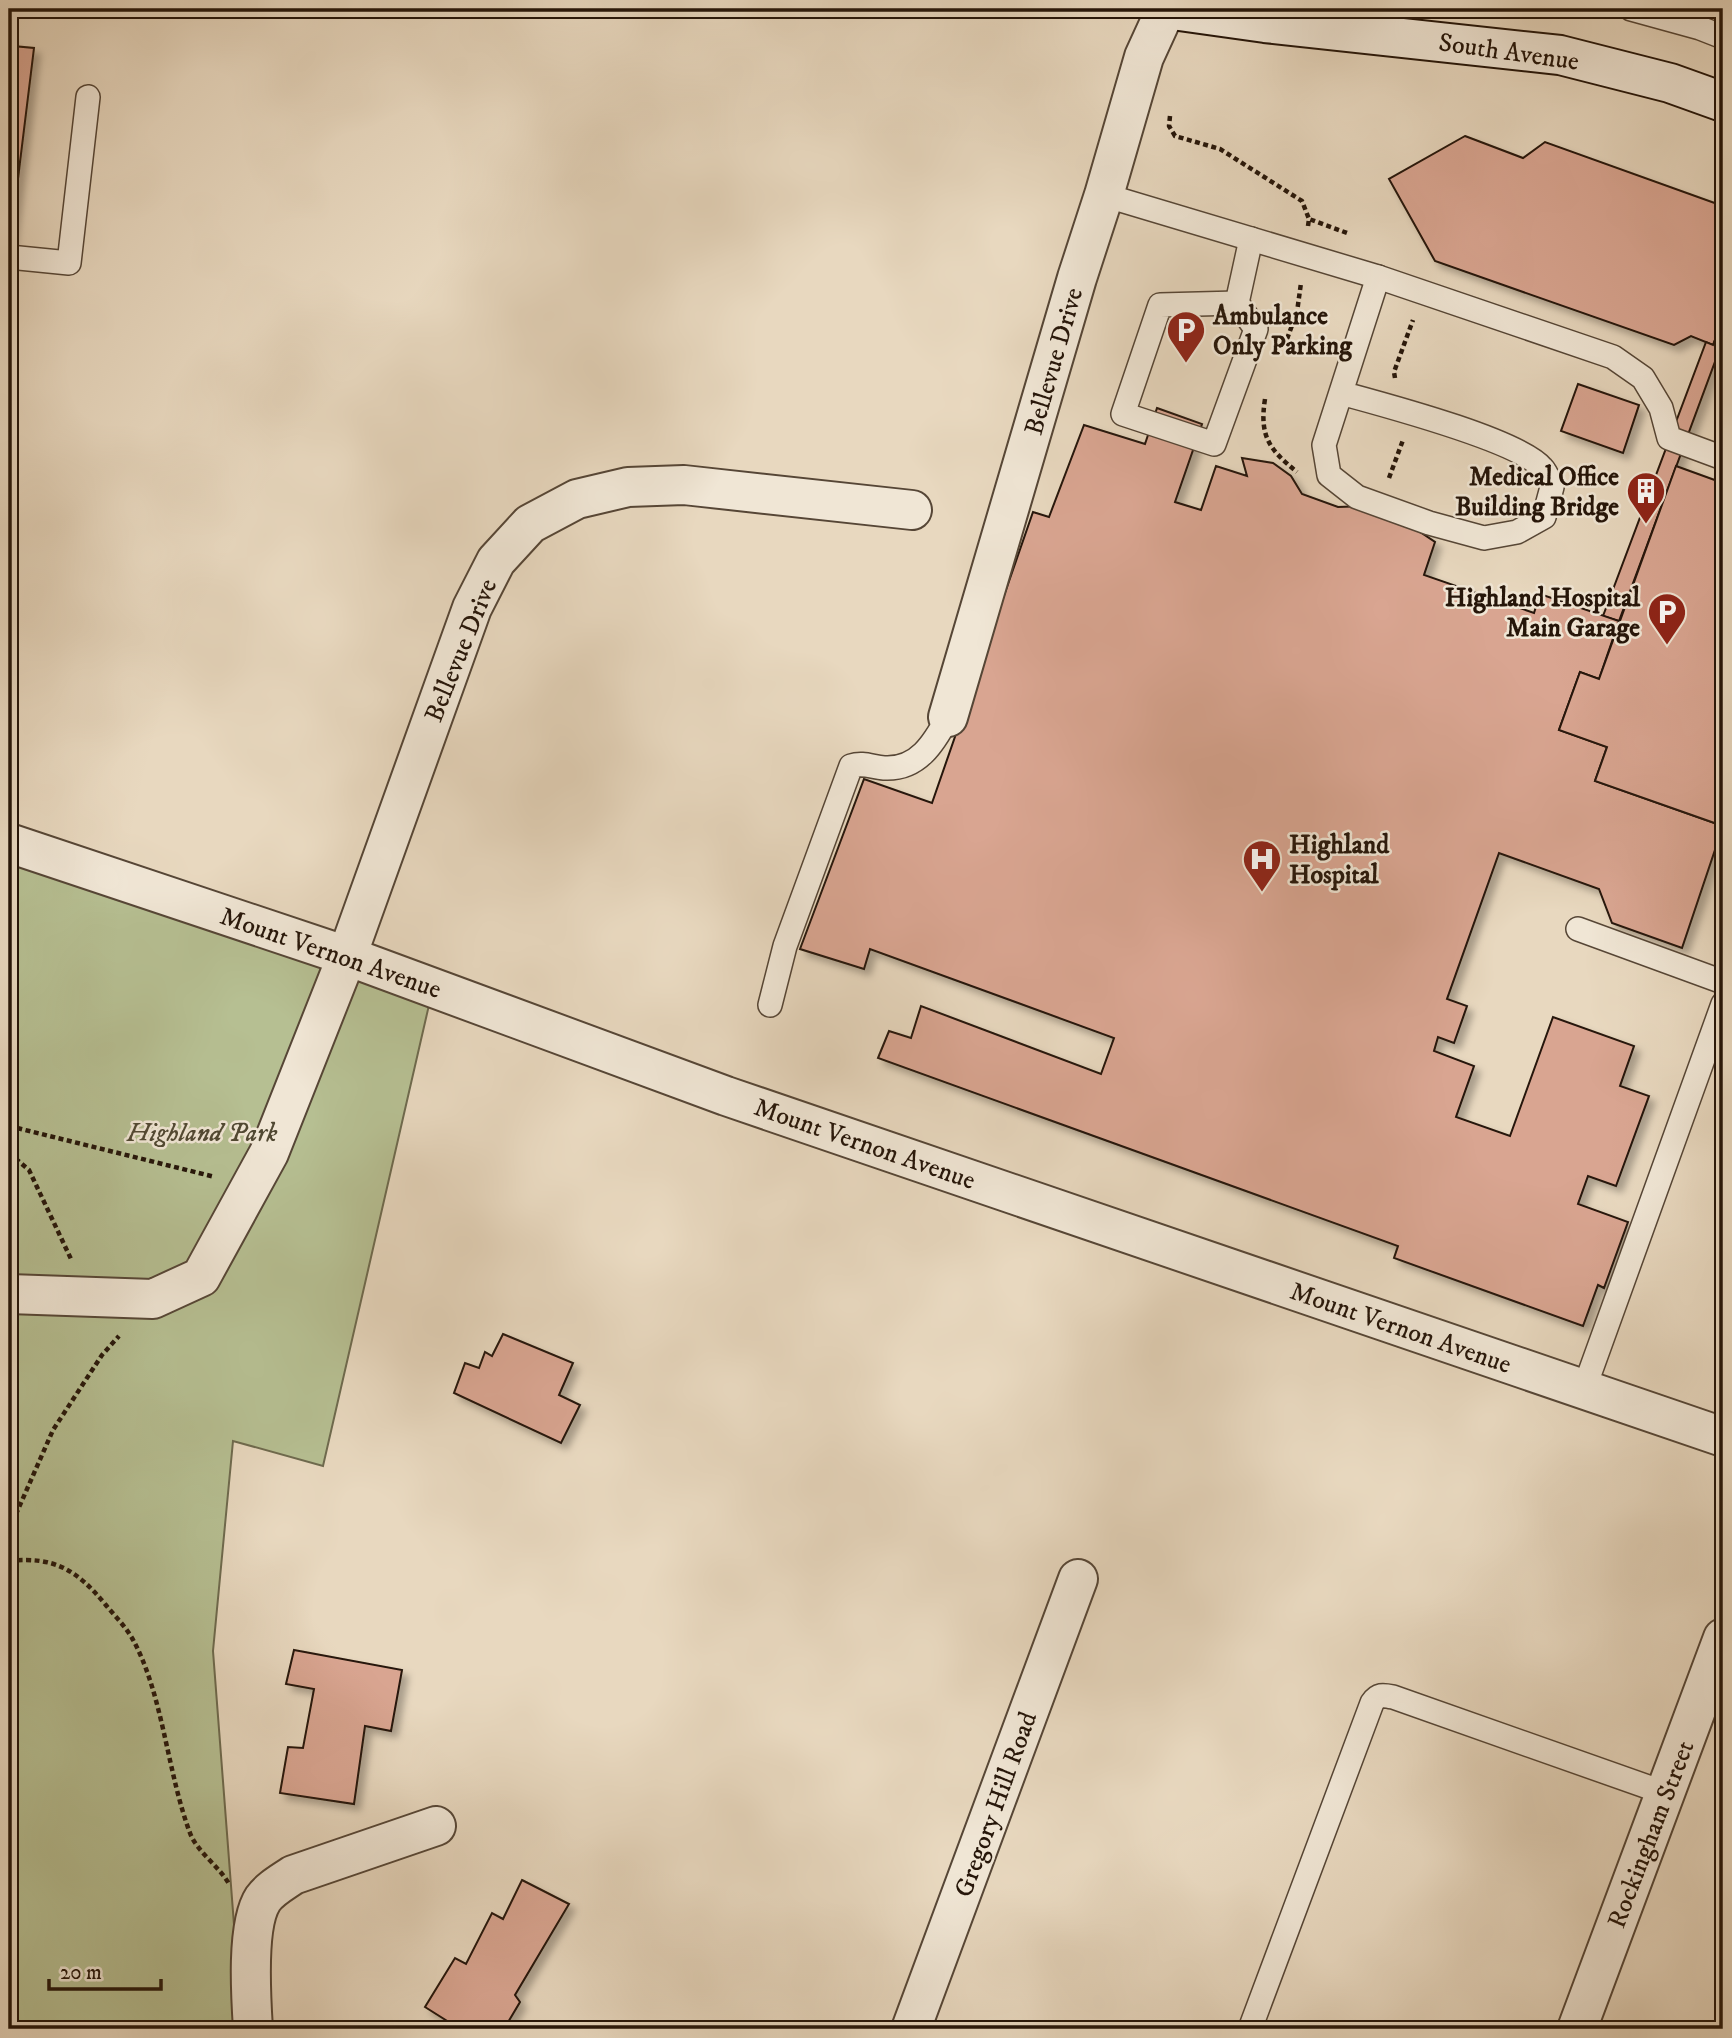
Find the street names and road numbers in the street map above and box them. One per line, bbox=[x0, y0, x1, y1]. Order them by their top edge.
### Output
street label: South Avenue bbox=[1437, 26, 1581, 79]
street label: Bellevue Drive bbox=[1018, 284, 1091, 439]
street label: Bellevue Drive bbox=[418, 574, 505, 727]
street label: Mount Vernon Avenue bbox=[216, 900, 445, 1007]
street label: Mount Vernon Avenue bbox=[750, 1091, 979, 1198]
street label: Mount Vernon Avenue bbox=[1286, 1275, 1515, 1382]
street label: Gregory Hill Road bbox=[948, 1707, 1045, 1902]
street label: Rockingham Street bbox=[1600, 1736, 1702, 1933]

